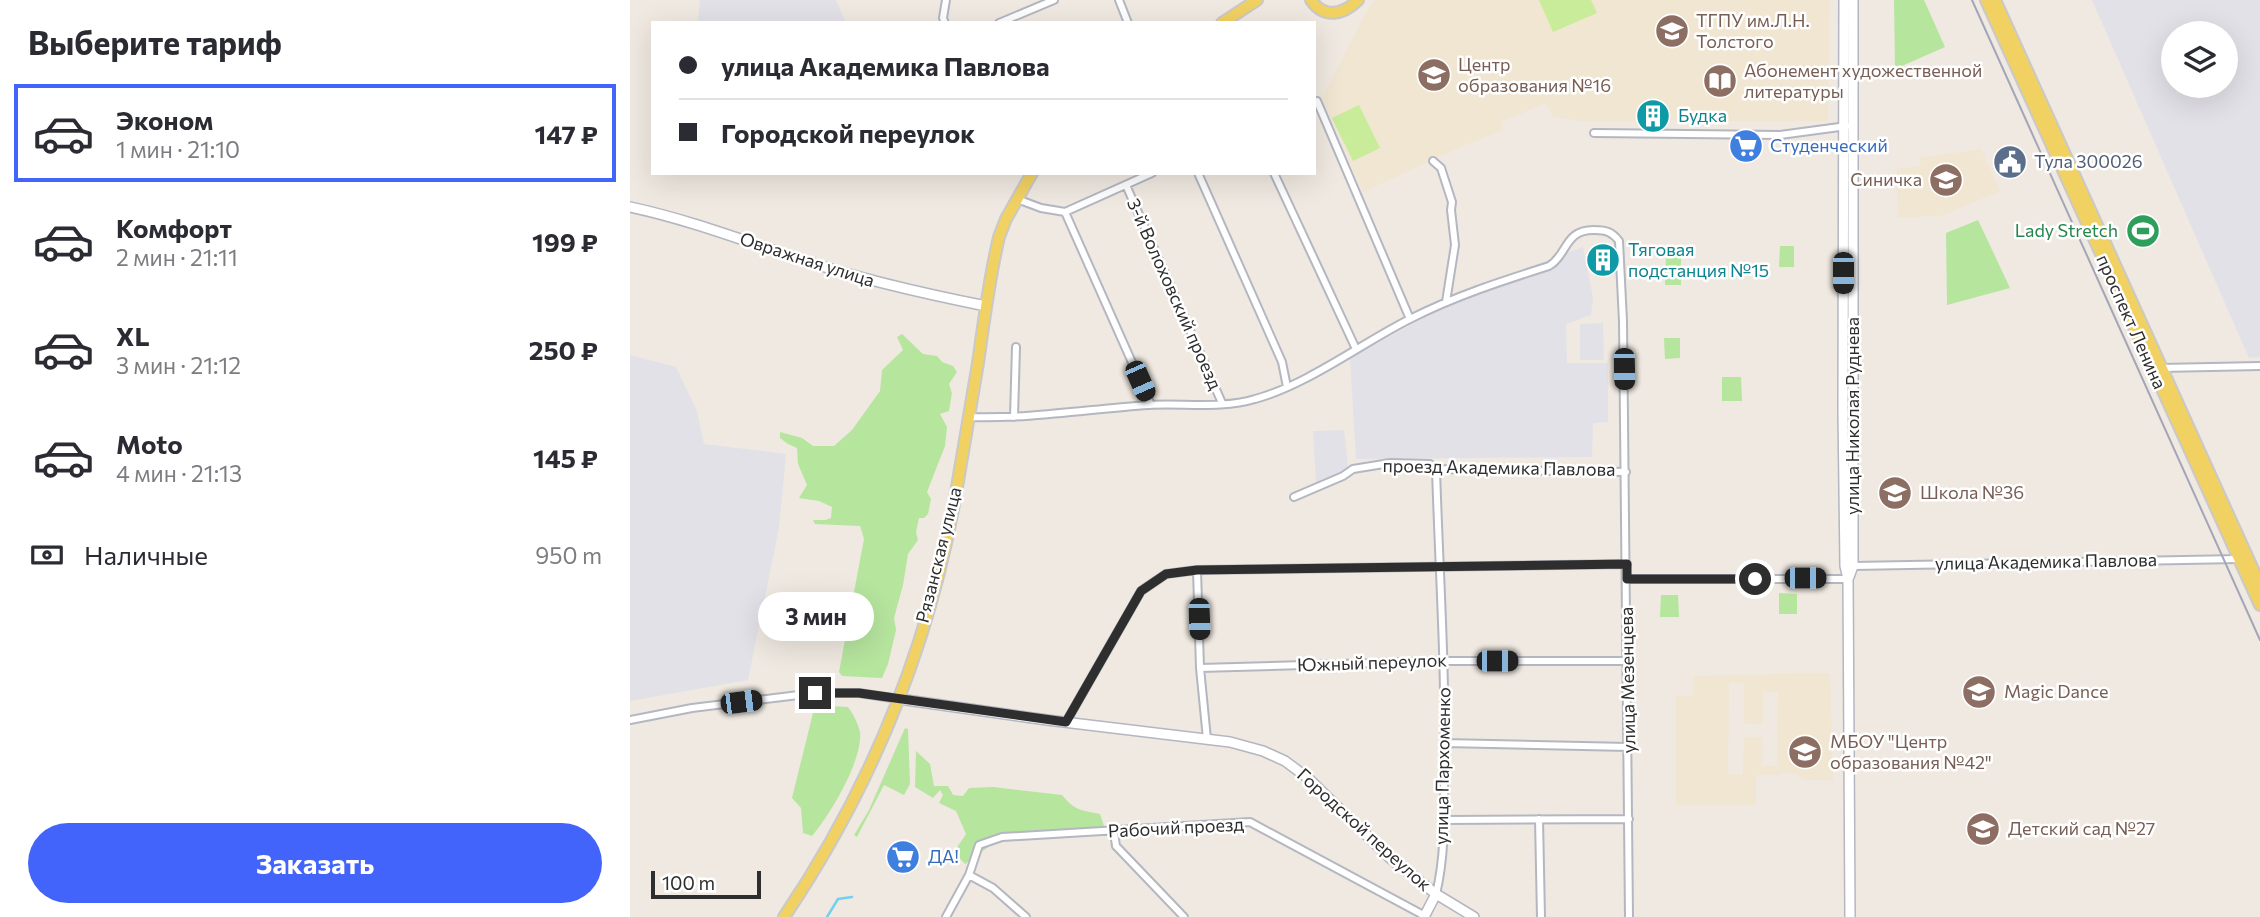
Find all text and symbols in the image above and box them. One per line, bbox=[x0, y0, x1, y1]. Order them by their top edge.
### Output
place label: ТГПУ им.Л.Н. Толстого bbox=[1696, 9, 1810, 52]
school or university icon: ТГПУ им.Л.Н. Толстого bbox=[1653, 12, 1691, 50]
map controls bbox=[2161, 21, 2238, 98]
button: layers bbox=[2161, 21, 2238, 98]
text: Выберите тариф bbox=[28, 22, 282, 62]
text: улица Академика Павлова bbox=[721, 50, 1050, 81]
place label: Центр образования №16 bbox=[1458, 53, 1611, 96]
school or university icon: Центр образования №16 bbox=[1415, 56, 1453, 94]
place label: Абонемент художественной литературы bbox=[1744, 59, 1982, 102]
library icon: Абонемент художественной литературы bbox=[1701, 62, 1739, 100]
building icon: Будка bbox=[1634, 97, 1672, 135]
icon: car bbox=[32, 102, 95, 165]
text: Эконом bbox=[116, 104, 213, 135]
place label: Будка bbox=[1678, 104, 1727, 126]
text: Городской переулок bbox=[721, 117, 975, 148]
text: 147 ₽ bbox=[534, 118, 598, 149]
supermarket icon: Студенческий bbox=[1727, 127, 1765, 165]
place label: Студенческий bbox=[1770, 134, 1888, 156]
text: 1 мин · 21:10 bbox=[116, 135, 240, 163]
public building icon: Тула 300026 bbox=[1991, 143, 2029, 181]
place label: Тула 300026 bbox=[2034, 150, 2143, 172]
school or university icon: Синичка bbox=[1927, 161, 1965, 199]
place label: Синичка bbox=[1850, 168, 1922, 190]
street label: 3-й Волоховский проезд bbox=[1123, 195, 1227, 393]
icon: car bbox=[32, 210, 95, 273]
text: Комфорт bbox=[116, 212, 232, 243]
sports icon: Lady Stretch bbox=[2124, 212, 2162, 250]
place label: Lady Stretch bbox=[2015, 219, 2118, 241]
text: 199 ₽ bbox=[532, 226, 598, 257]
street label: Овражная улица bbox=[737, 227, 877, 291]
place label: Тяговая подстанция №15 bbox=[1628, 238, 1769, 281]
building icon: Тяговая подстанция №15 bbox=[1584, 241, 1622, 279]
text: 2 мин · 21:11 bbox=[116, 243, 238, 271]
street label: проспект Ленина bbox=[2092, 251, 2171, 392]
car bbox=[1833, 252, 1854, 294]
street label: улица Николая Руднева bbox=[1841, 317, 1863, 515]
icon: car bbox=[32, 318, 95, 381]
text: XL bbox=[116, 320, 150, 351]
text: 250 ₽ bbox=[529, 334, 598, 365]
car bbox=[1614, 348, 1635, 390]
text: 3 мин · 21:12 bbox=[116, 351, 241, 379]
car bbox=[1122, 358, 1159, 404]
icon: car bbox=[32, 426, 95, 489]
text: Moto bbox=[116, 428, 183, 459]
text: 145 ₽ bbox=[533, 442, 598, 473]
street label: проезд Академика Павлова bbox=[1382, 454, 1616, 480]
text: 4 мин · 21:13 bbox=[116, 459, 242, 487]
school or university icon: Школа №36 bbox=[1876, 474, 1914, 512]
place label: Школа №36 bbox=[1920, 481, 2024, 503]
street label: Рязанская улица bbox=[911, 485, 966, 625]
icon: cash bbox=[28, 536, 66, 574]
text: Наличные bbox=[84, 539, 208, 570]
text: 950 m bbox=[535, 541, 602, 569]
street label: улица Академика Павлова bbox=[1935, 548, 2157, 574]
route start bbox=[1739, 563, 1771, 595]
car bbox=[1785, 568, 1827, 589]
callout: 3 мин bbox=[757, 592, 873, 640]
car bbox=[1188, 598, 1211, 640]
text: 3 мин bbox=[785, 602, 847, 630]
street label: улица Мезенцева bbox=[1615, 607, 1639, 754]
street label: Южный переулок bbox=[1297, 648, 1448, 676]
car bbox=[1477, 651, 1519, 672]
school or university icon: Magic Dance bbox=[1960, 673, 1998, 711]
route end bbox=[799, 677, 831, 709]
place label: Magic Dance bbox=[2004, 680, 2109, 702]
street label: улица Пархоменко bbox=[1430, 687, 1454, 845]
car bbox=[719, 689, 764, 715]
place label: МБОУ "Центр образования №42" bbox=[1830, 730, 1992, 773]
school or university icon: МБОУ "Центр образования №42" bbox=[1786, 733, 1824, 771]
street label: Городской переулок bbox=[1293, 763, 1437, 896]
school or university icon: Детский сад №27 bbox=[1964, 810, 2002, 848]
street label: Рабочий проезд bbox=[1107, 812, 1245, 842]
place label: Детский сад №27 bbox=[2008, 817, 2155, 839]
button: Заказать bbox=[28, 823, 602, 903]
supermarket icon: ДА! bbox=[884, 838, 922, 876]
place label: ДА! bbox=[928, 845, 959, 867]
scale bar bbox=[651, 868, 761, 900]
text: 100 m bbox=[662, 871, 715, 894]

